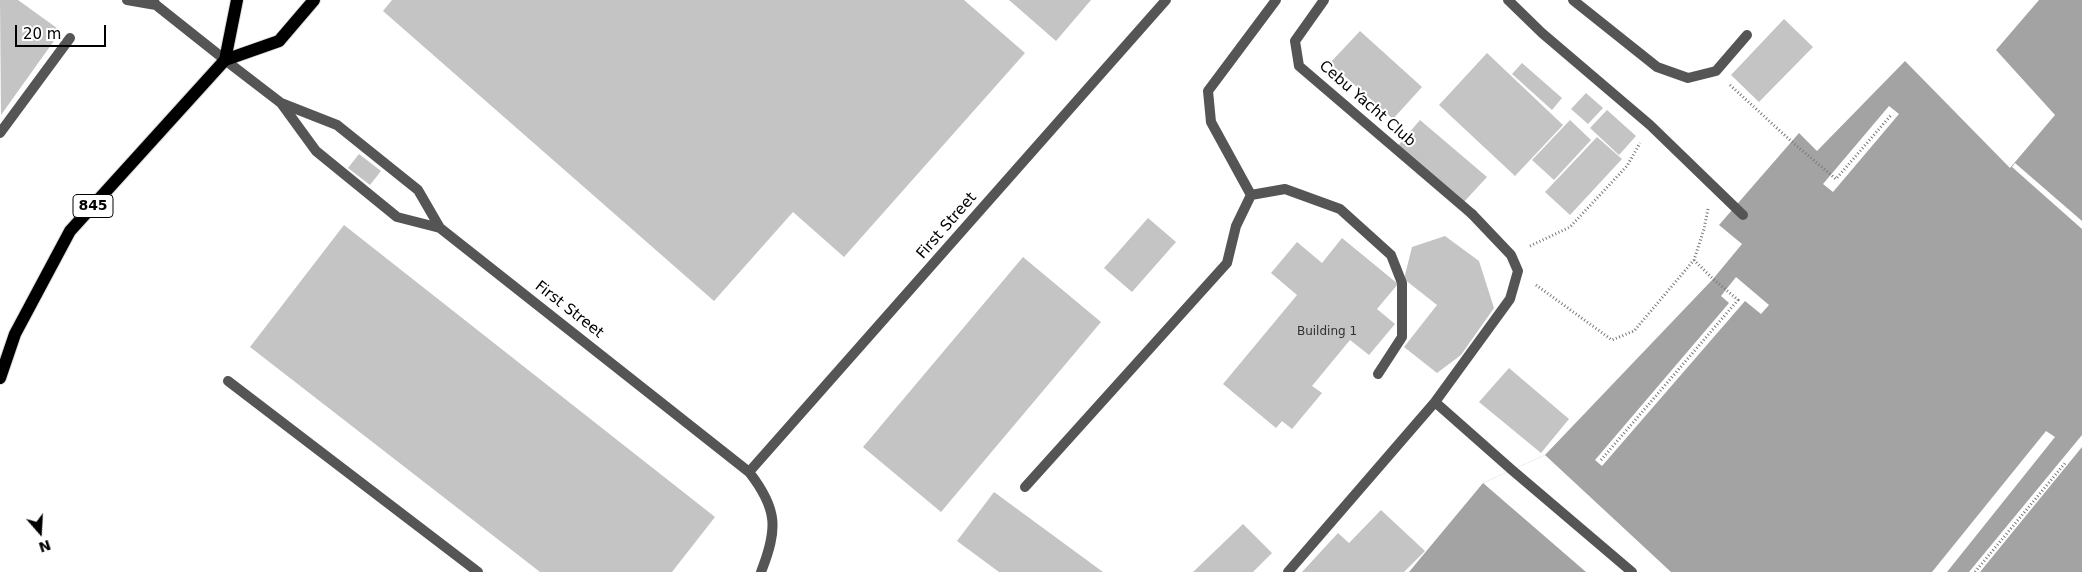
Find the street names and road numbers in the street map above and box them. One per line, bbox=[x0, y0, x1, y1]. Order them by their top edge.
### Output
street label: Cebu Yacht Club bbox=[1315, 57, 1419, 151]
street label: First Street bbox=[913, 189, 981, 263]
road number: 845 bbox=[73, 195, 113, 218]
street label: First Street bbox=[531, 278, 607, 342]

